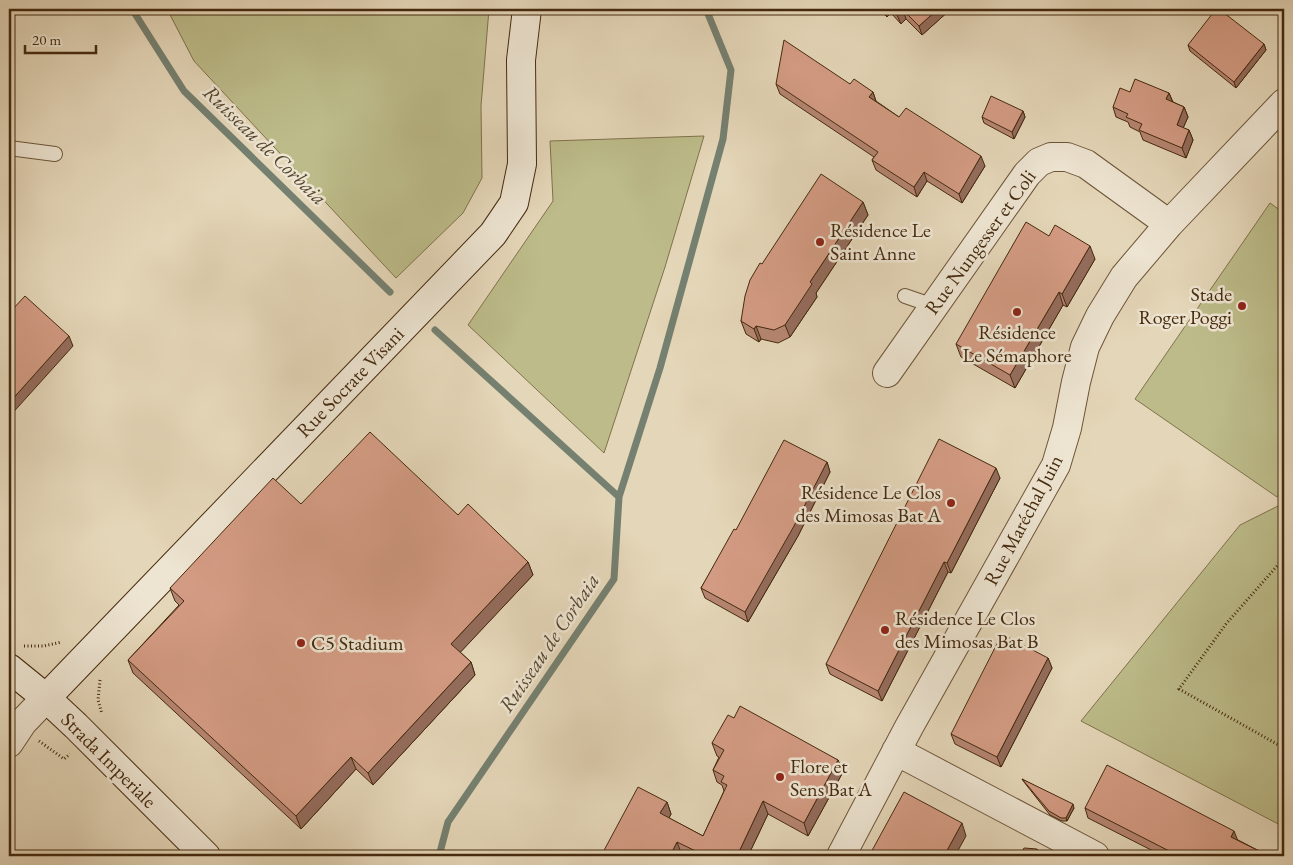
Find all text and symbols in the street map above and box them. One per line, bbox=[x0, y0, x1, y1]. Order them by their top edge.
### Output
scale bar bbox=[25, 22, 96, 54]
text: 20 m bbox=[32, 30, 61, 49]
water label: Ruisseau de Corbaia bbox=[198, 79, 333, 211]
street label: Rue Nungesser et Coli bbox=[919, 164, 1041, 320]
place label: Résidence Le Saint Anne bbox=[830, 217, 931, 266]
marker: Résidence Le Saint Anne bbox=[814, 236, 826, 248]
place label: Stade Roger Poggi bbox=[1138, 281, 1232, 330]
marker: Stade Roger Poggi bbox=[1236, 300, 1248, 312]
marker: Résidence Le Sémaphore bbox=[1011, 306, 1023, 318]
place label: Résidence Le Sémaphore bbox=[963, 319, 1072, 368]
street label: Rue Socrate Visani bbox=[291, 321, 410, 443]
street label: Rue Maréchal Juin bbox=[978, 450, 1069, 590]
place label: Résidence Le Clos des Mimosas Bat A bbox=[796, 479, 941, 528]
marker: Résidence Le Clos des Mimosas Bat A bbox=[945, 497, 957, 509]
water label: Ruisseau de Corbaia bbox=[492, 568, 605, 717]
place label: Résidence Le Clos des Mimosas Bat B bbox=[895, 605, 1038, 654]
marker: Résidence Le Clos des Mimosas Bat B bbox=[879, 624, 891, 636]
place label: C5 Stadium bbox=[311, 630, 404, 656]
marker: C5 Stadium bbox=[295, 637, 307, 649]
street label: Strada Imperiale bbox=[56, 707, 163, 814]
place label: Flore et Sens Bat A bbox=[790, 753, 872, 802]
marker: Flore et Sens Bat A bbox=[774, 771, 786, 783]

